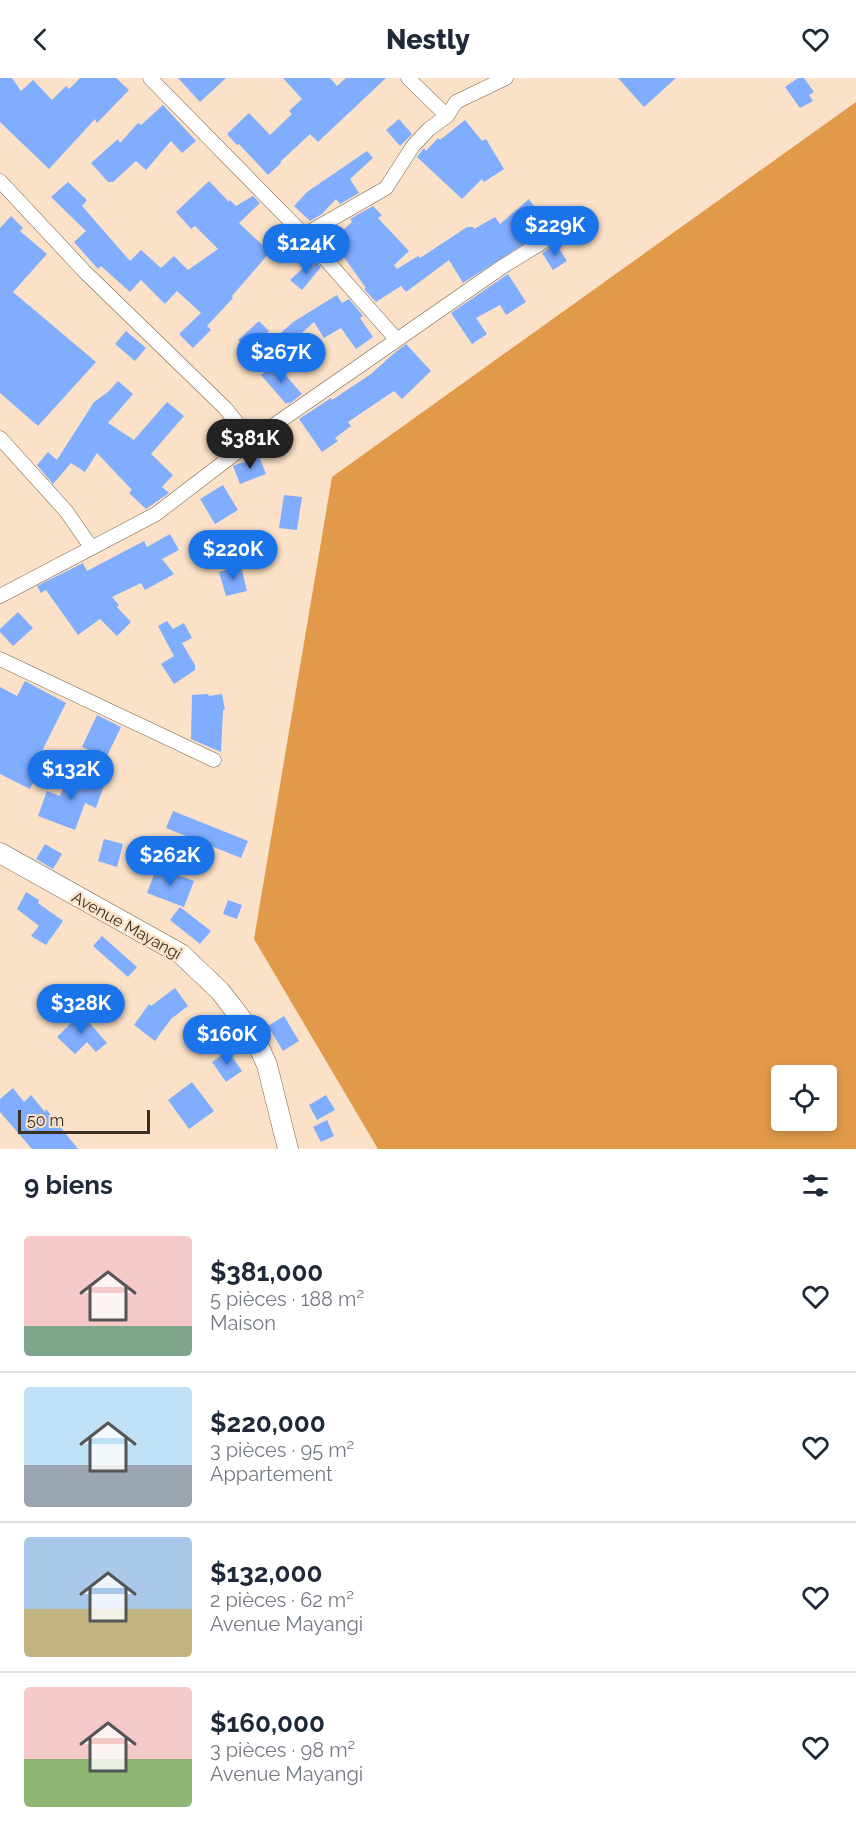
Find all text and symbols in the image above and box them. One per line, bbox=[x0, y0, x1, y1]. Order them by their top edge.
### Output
icon: back bbox=[24, 23, 57, 56]
icon: heart bbox=[799, 23, 832, 56]
text: Nestly bbox=[386, 24, 470, 55]
pin: $229K bbox=[513, 206, 597, 257]
text: $229K bbox=[525, 213, 585, 237]
pin: $124K bbox=[264, 224, 348, 275]
text: $124K bbox=[277, 231, 335, 255]
pin: $267K bbox=[239, 333, 323, 384]
text: $267K bbox=[251, 340, 311, 364]
pin: $381K bbox=[208, 419, 292, 470]
text: $381K bbox=[220, 426, 280, 450]
pin: $220K bbox=[191, 530, 275, 581]
text: $220K bbox=[203, 537, 263, 561]
pin: $132K bbox=[29, 750, 113, 801]
text: $132K bbox=[42, 757, 100, 781]
pin: $262K bbox=[128, 836, 212, 887]
text: $262K bbox=[140, 843, 200, 867]
street label: Avenue Mayangi bbox=[69, 887, 185, 963]
pin: $328K bbox=[39, 984, 123, 1035]
text: $328K bbox=[51, 991, 111, 1015]
pin: $160K bbox=[185, 1015, 269, 1066]
text: $160K bbox=[197, 1022, 257, 1046]
map controls bbox=[771, 1065, 837, 1131]
button: locate bbox=[771, 1065, 837, 1131]
scale bar bbox=[18, 1107, 150, 1134]
text: 50 m bbox=[27, 1111, 64, 1130]
icon: filters bbox=[799, 1169, 832, 1202]
text: 9 biens bbox=[24, 1170, 113, 1200]
text: $381,000 bbox=[210, 1257, 323, 1287]
icon: home bbox=[72, 1260, 144, 1332]
icon: heart bbox=[799, 1280, 832, 1313]
text: 5 pièces · 188 m² bbox=[210, 1287, 364, 1311]
text: Maison bbox=[210, 1311, 276, 1335]
text: $220,000 bbox=[210, 1408, 326, 1438]
icon: home bbox=[72, 1411, 144, 1483]
icon: heart bbox=[799, 1431, 832, 1464]
text: 3 pièces · 95 m² bbox=[210, 1438, 354, 1462]
text: Appartement bbox=[210, 1462, 333, 1486]
text: $132,000 bbox=[210, 1558, 322, 1588]
icon: home bbox=[72, 1561, 144, 1633]
icon: heart bbox=[799, 1581, 832, 1614]
text: 2 pièces · 62 m² bbox=[210, 1588, 354, 1612]
text: Avenue Mayangi bbox=[210, 1612, 363, 1636]
text: $160,000 bbox=[210, 1708, 325, 1738]
icon: home bbox=[72, 1711, 144, 1783]
icon: heart bbox=[799, 1731, 832, 1764]
text: 3 pièces · 98 m² bbox=[210, 1738, 355, 1762]
text: Avenue Mayangi bbox=[210, 1762, 363, 1786]

